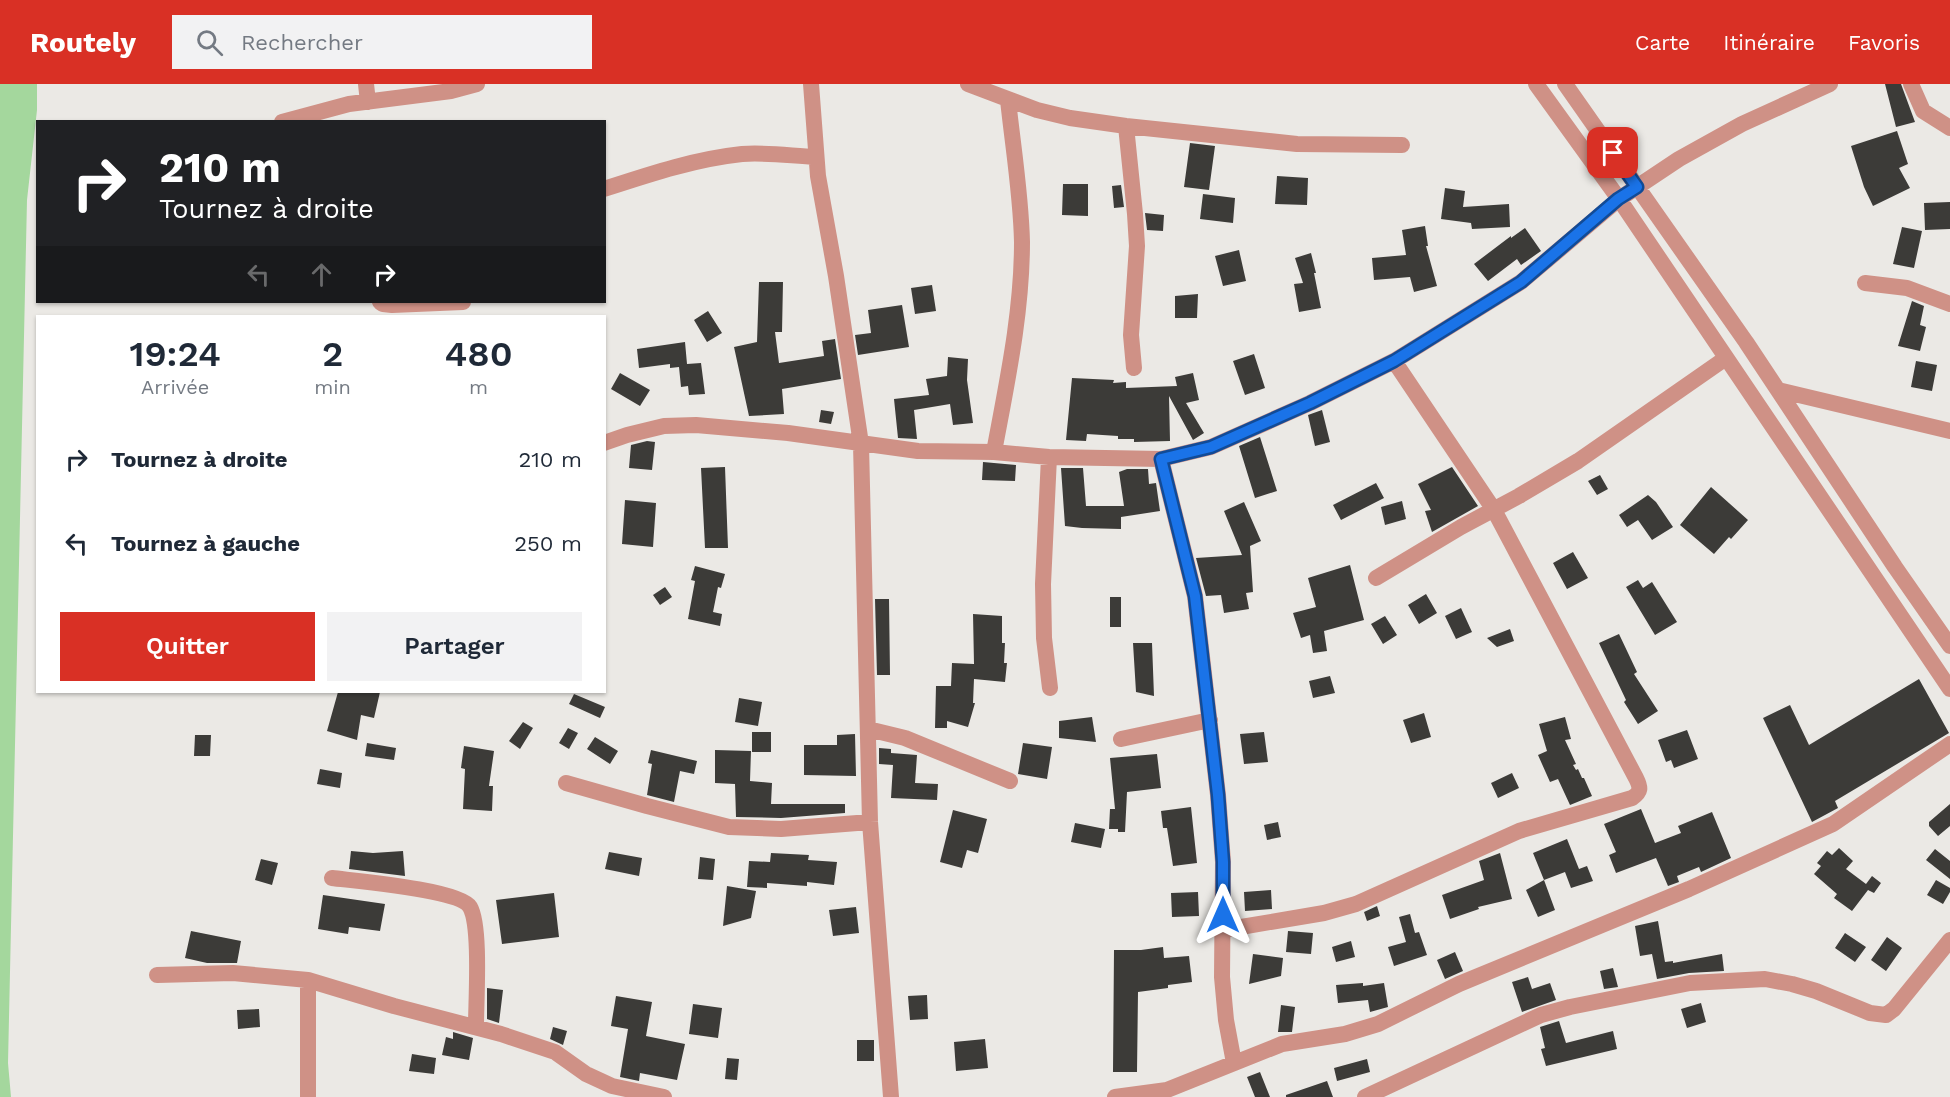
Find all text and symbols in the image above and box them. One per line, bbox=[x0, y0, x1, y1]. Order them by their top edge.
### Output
search box bbox=[172, 15, 592, 69]
text: Routely bbox=[30, 26, 136, 59]
icon: search bbox=[193, 26, 226, 59]
text: Rechercher bbox=[241, 30, 363, 55]
text: Carte bbox=[1635, 30, 1690, 55]
text: Itinéraire bbox=[1723, 30, 1815, 55]
text: Favoris bbox=[1848, 30, 1920, 55]
pin bbox=[1587, 127, 1638, 178]
icon: arrive bbox=[1596, 136, 1629, 169]
text: 210 m bbox=[159, 143, 281, 192]
icon: right bbox=[60, 144, 138, 222]
text: Tournez à droite bbox=[159, 193, 374, 225]
icon: left bbox=[242, 258, 275, 291]
icon: ahead bbox=[305, 258, 338, 291]
icon: right bbox=[368, 258, 401, 291]
text: 19:24 bbox=[129, 333, 221, 375]
text: 2 bbox=[322, 333, 343, 375]
text: 480 bbox=[444, 333, 513, 375]
text: Arrivée bbox=[141, 375, 209, 399]
text: min bbox=[314, 375, 351, 399]
text: m bbox=[469, 375, 488, 399]
icon: right bbox=[60, 443, 93, 476]
text: Tournez à droite bbox=[111, 447, 288, 472]
text: 210 m bbox=[518, 447, 582, 472]
icon: left bbox=[60, 527, 93, 560]
text: Tournez à gauche bbox=[111, 531, 300, 556]
text: 250 m bbox=[514, 531, 582, 556]
button: Quitter bbox=[60, 612, 315, 681]
button: Partager bbox=[327, 612, 582, 681]
position arrow bbox=[1191, 883, 1255, 947]

